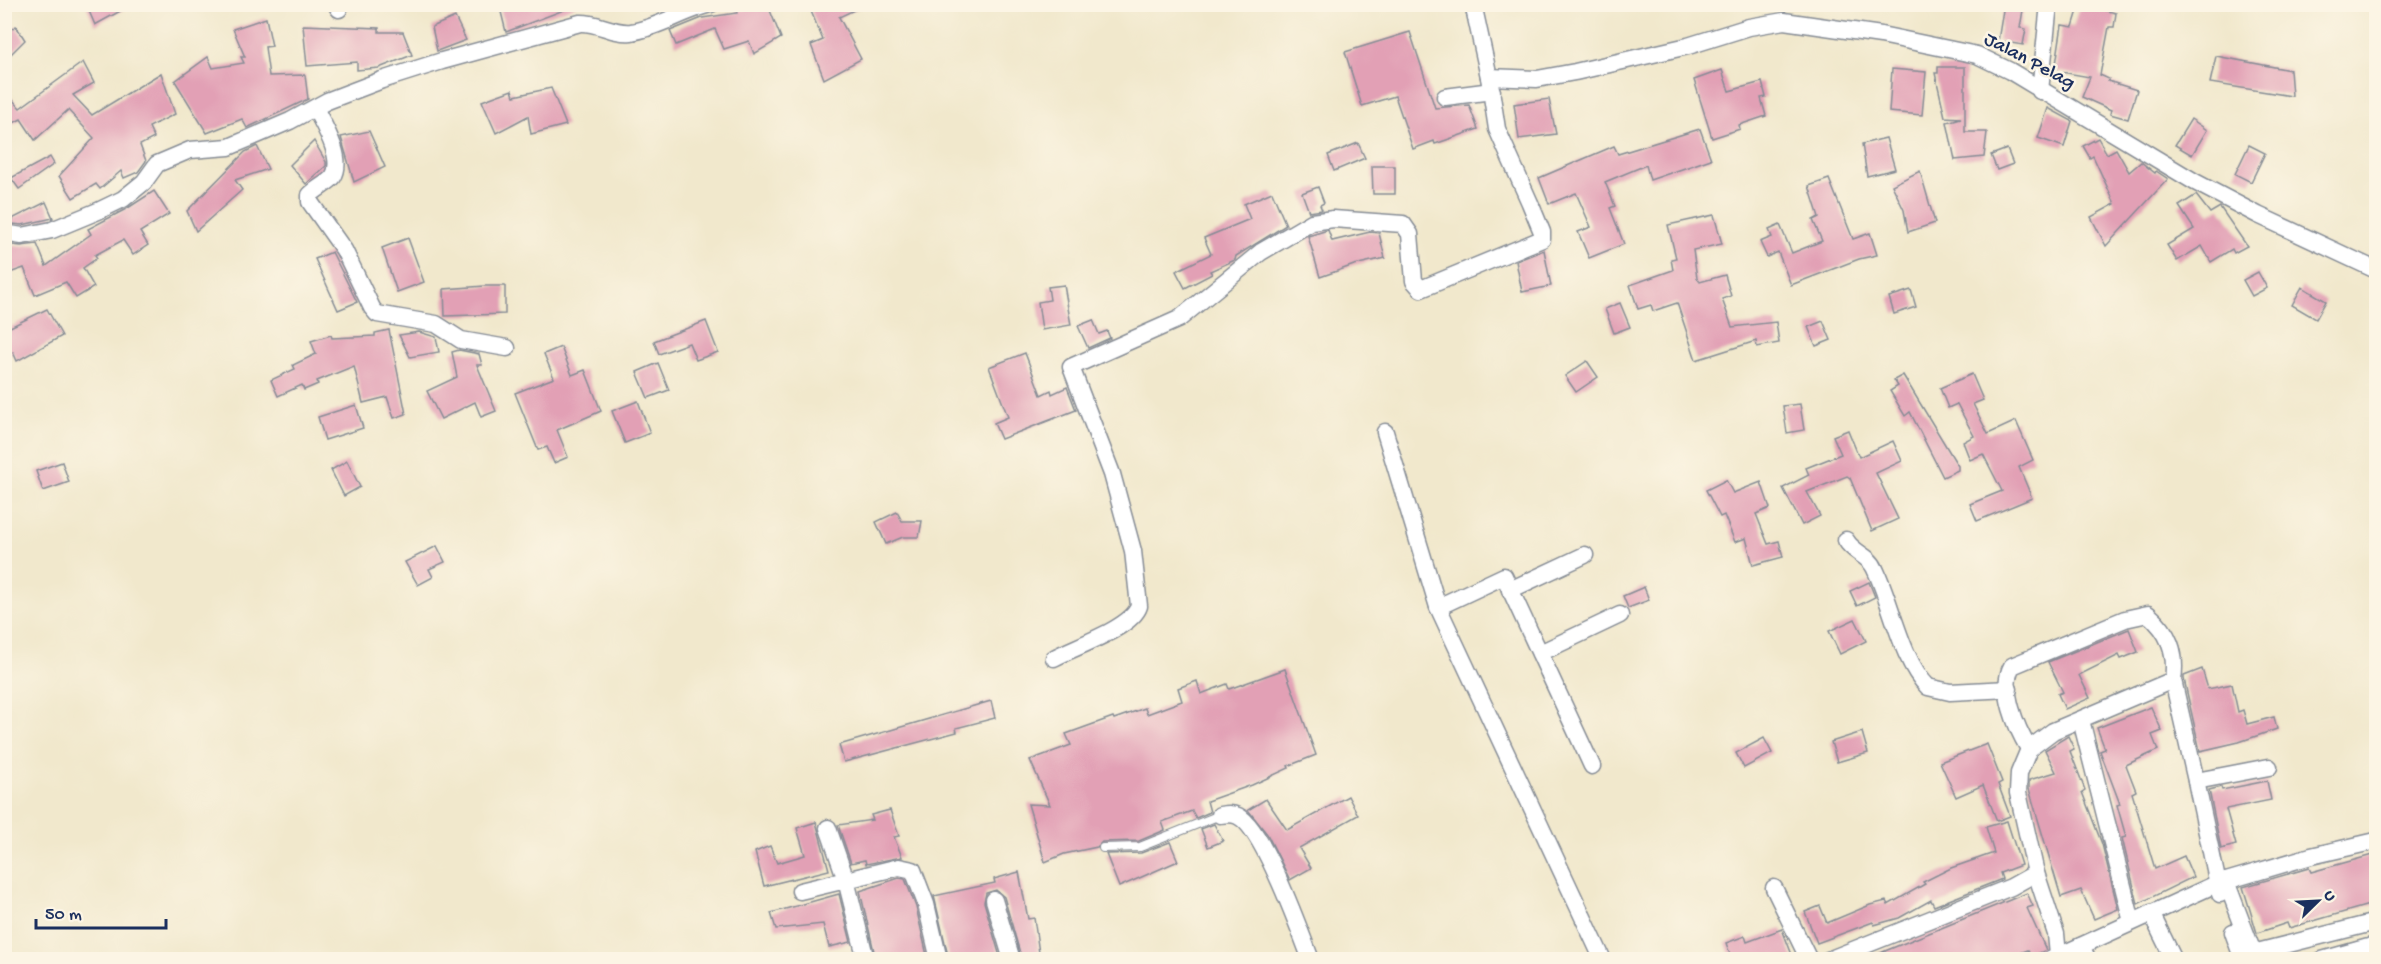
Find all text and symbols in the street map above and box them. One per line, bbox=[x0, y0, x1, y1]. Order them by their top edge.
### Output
street label: Jalan Pelag bbox=[1980, 28, 2078, 96]
north arrow bbox=[2288, 871, 2348, 931]
text: U bbox=[2318, 888, 2339, 905]
scale bar bbox=[36, 892, 166, 930]
text: 50 m bbox=[45, 905, 82, 926]

